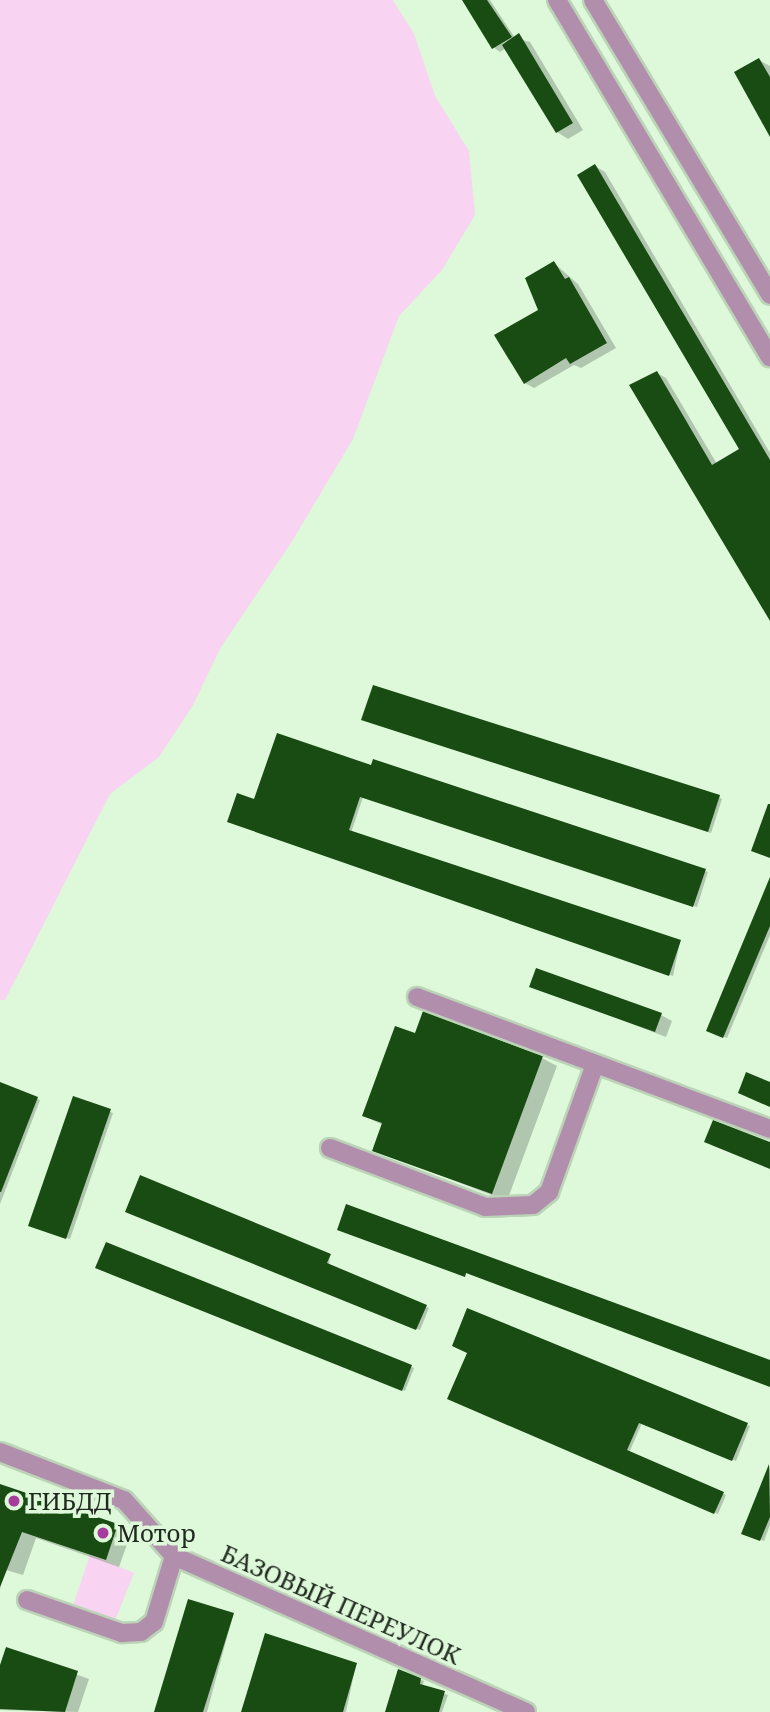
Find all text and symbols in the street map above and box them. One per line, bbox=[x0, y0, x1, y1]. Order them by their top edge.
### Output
place label: ГИБДД bbox=[28, 1487, 112, 1515]
marker: ГИБДД bbox=[6, 1493, 22, 1509]
place label: Мотор bbox=[117, 1519, 196, 1547]
marker: Мотор bbox=[95, 1525, 111, 1541]
street label: БАЗОВЫЙ ПЕРЕУЛОК bbox=[217, 1538, 465, 1670]

